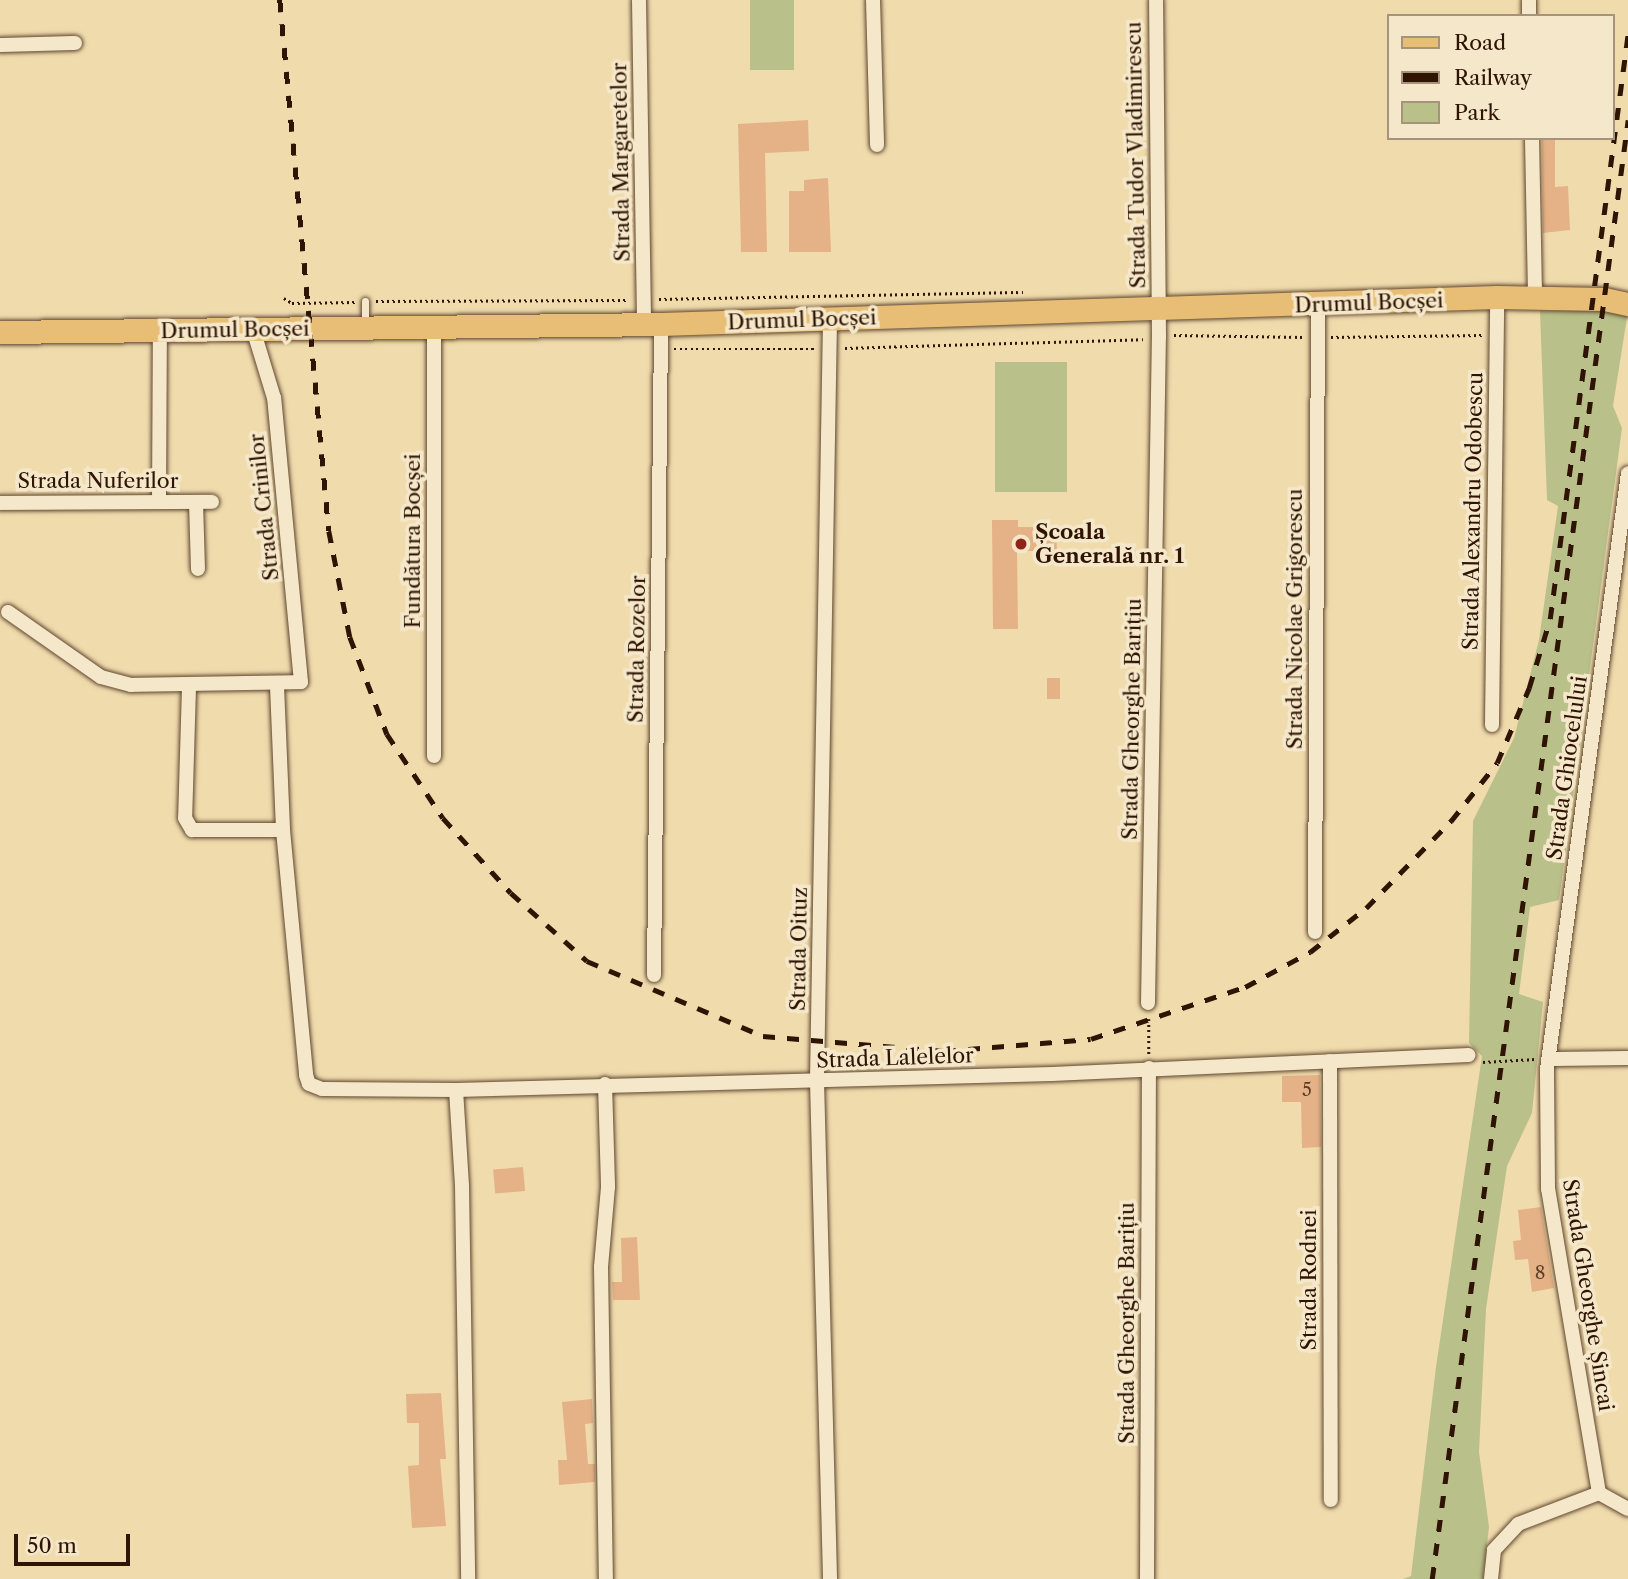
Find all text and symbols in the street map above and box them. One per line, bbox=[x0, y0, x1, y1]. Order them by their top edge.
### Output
legend bbox=[1386, 14, 1614, 140]
street label: Strada Tudor Vladimirescu bbox=[1121, 20, 1151, 290]
text: Road bbox=[1454, 30, 1506, 55]
street label: Strada Margaretelor bbox=[607, 62, 635, 262]
text: Railway bbox=[1454, 65, 1532, 90]
text: Park bbox=[1454, 100, 1500, 125]
street label: Drumul Bocșei bbox=[1294, 288, 1444, 318]
street label: Drumul Bocșei bbox=[727, 305, 877, 335]
street label: Drumul Bocșei bbox=[160, 316, 310, 344]
street label: Strada Alexandru Odobescu bbox=[1458, 371, 1488, 651]
street label: Strada Crinilor bbox=[244, 432, 284, 582]
street label: Fundătura Bocșei bbox=[400, 453, 426, 629]
street label: Strada Nuferilor bbox=[17, 468, 179, 494]
street label: Strada Nicolae Grigorescu bbox=[1282, 489, 1308, 749]
place label: Școala Generală nr. 1 bbox=[1035, 519, 1184, 569]
marker: Școala Generală nr. 1 bbox=[1013, 536, 1029, 552]
street label: Strada Rozelor bbox=[623, 575, 651, 723]
street label: Strada Gheorghe Barițiu bbox=[1117, 598, 1147, 840]
street label: Strada Ghiocelului bbox=[1542, 674, 1592, 862]
street label: Strada Oituz bbox=[785, 887, 813, 1011]
street label: Strada Lalelelor bbox=[816, 1043, 974, 1073]
house number: 5 bbox=[1302, 1079, 1312, 1101]
street label: Strada Gheorghe Șincai bbox=[1557, 1177, 1619, 1413]
street label: Strada Gheorghe Barițiu bbox=[1114, 1202, 1140, 1444]
street label: Strada Rodnei bbox=[1296, 1209, 1322, 1351]
house number: 8 bbox=[1535, 1262, 1545, 1284]
scale bar bbox=[18, 1520, 133, 1564]
text: 50 m bbox=[27, 1533, 77, 1558]

